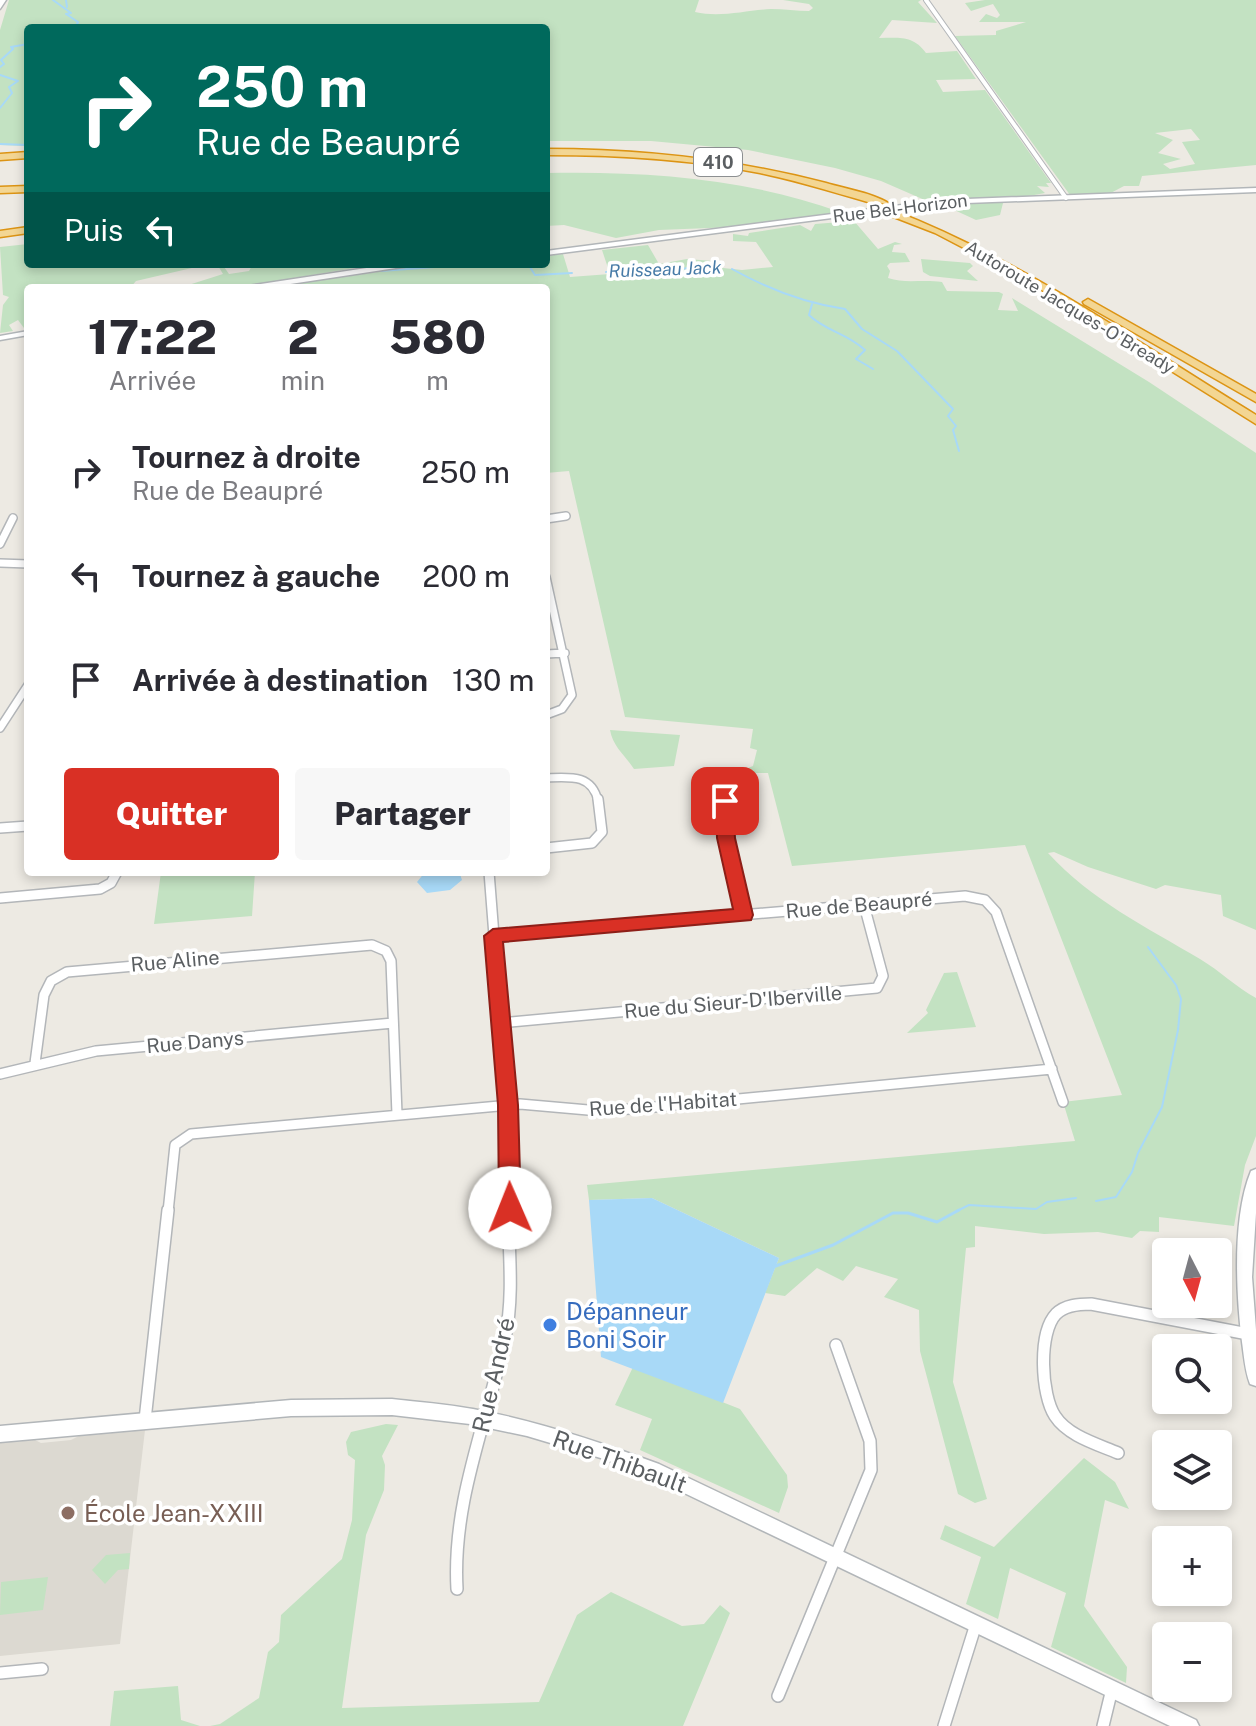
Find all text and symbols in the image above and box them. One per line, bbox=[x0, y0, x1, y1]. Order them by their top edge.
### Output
text: 250 m bbox=[196, 54, 368, 120]
icon: right bbox=[64, 56, 168, 160]
text: Rue de Beaupré bbox=[196, 121, 461, 163]
road number: 410 bbox=[694, 148, 742, 176]
street label: Rue Bel-Horizon bbox=[831, 189, 969, 227]
icon: left bbox=[139, 208, 183, 252]
text: Puis bbox=[64, 212, 123, 248]
street label: Autoroute Jacques-O'Bready bbox=[962, 236, 1179, 378]
water label: Ruisseau Jack bbox=[608, 257, 722, 281]
text: 17:22 bbox=[88, 308, 217, 365]
text: 2 bbox=[287, 308, 319, 365]
text: 580 bbox=[389, 308, 486, 365]
text: Arrivée bbox=[109, 365, 196, 396]
text: min bbox=[281, 365, 325, 396]
text: m bbox=[426, 365, 449, 396]
text: Tournez à droite bbox=[132, 439, 361, 475]
icon: right bbox=[64, 450, 108, 494]
text: 250 m bbox=[421, 454, 510, 490]
text: Rue de Beaupré bbox=[132, 475, 323, 506]
icon: left bbox=[64, 554, 108, 598]
text: Tournez à gauche bbox=[132, 558, 380, 594]
text: 200 m bbox=[422, 558, 510, 594]
icon: arrive bbox=[64, 658, 108, 702]
text: Arrivée à destination bbox=[132, 662, 428, 698]
text: 130 m bbox=[452, 662, 535, 698]
pin bbox=[691, 767, 759, 835]
button: Quitter bbox=[64, 768, 279, 860]
button: Partager bbox=[295, 768, 510, 860]
icon: arrive bbox=[703, 779, 747, 823]
street label: Rue de Beaupré bbox=[785, 887, 933, 923]
street label: Rue Aline bbox=[130, 945, 220, 977]
street label: Rue du Sieur-D'Iberville bbox=[623, 981, 843, 1023]
street label: Rue Danys bbox=[145, 1026, 245, 1058]
street label: Rue de l'Habitat bbox=[588, 1087, 738, 1121]
position arrow bbox=[468, 1166, 552, 1250]
north arrow bbox=[1152, 1238, 1232, 1318]
map controls bbox=[1152, 1238, 1232, 1702]
place label: Dépanneur Boni Soir bbox=[566, 1297, 688, 1353]
street label: Rue André bbox=[466, 1315, 520, 1435]
marker: Dépanneur Boni Soir bbox=[541, 1316, 559, 1334]
button: search bbox=[1152, 1334, 1232, 1414]
street label: Rue Thibault bbox=[549, 1424, 691, 1498]
button: layers bbox=[1152, 1430, 1232, 1510]
place label: École Jean-XXIII bbox=[84, 1499, 264, 1527]
marker: École Jean-XXIII bbox=[59, 1504, 77, 1522]
button: + bbox=[1152, 1526, 1232, 1606]
button: − bbox=[1152, 1622, 1232, 1702]

